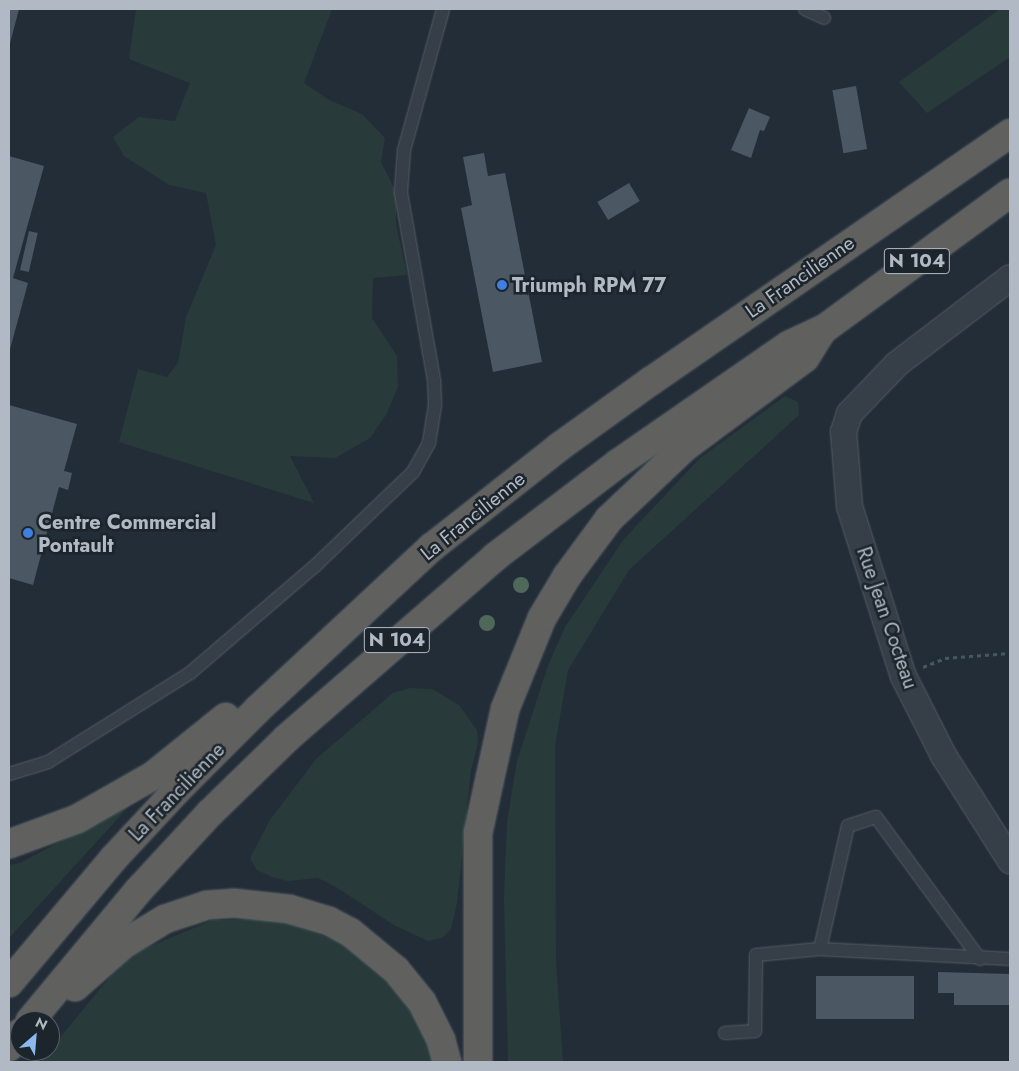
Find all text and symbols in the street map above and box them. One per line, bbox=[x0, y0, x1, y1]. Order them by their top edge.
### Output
street label: La Francilienne bbox=[741, 231, 859, 323]
road number: N 104 bbox=[883, 245, 951, 278]
place label: Triumph RPM 77 bbox=[512, 273, 666, 297]
marker: Triumph RPM 77 bbox=[496, 279, 508, 291]
street label: La Francilienne bbox=[416, 467, 530, 565]
place label: Centre Commercial Pontault bbox=[38, 510, 216, 557]
marker: Centre Commercial Pontault bbox=[22, 527, 34, 539]
street label: Rue Jean Cocteau bbox=[851, 544, 923, 692]
road number: N 104 bbox=[363, 624, 431, 656]
street label: La Francilienne bbox=[124, 738, 230, 846]
north arrow bbox=[10, 1011, 60, 1061]
text: N bbox=[32, 1012, 51, 1035]

